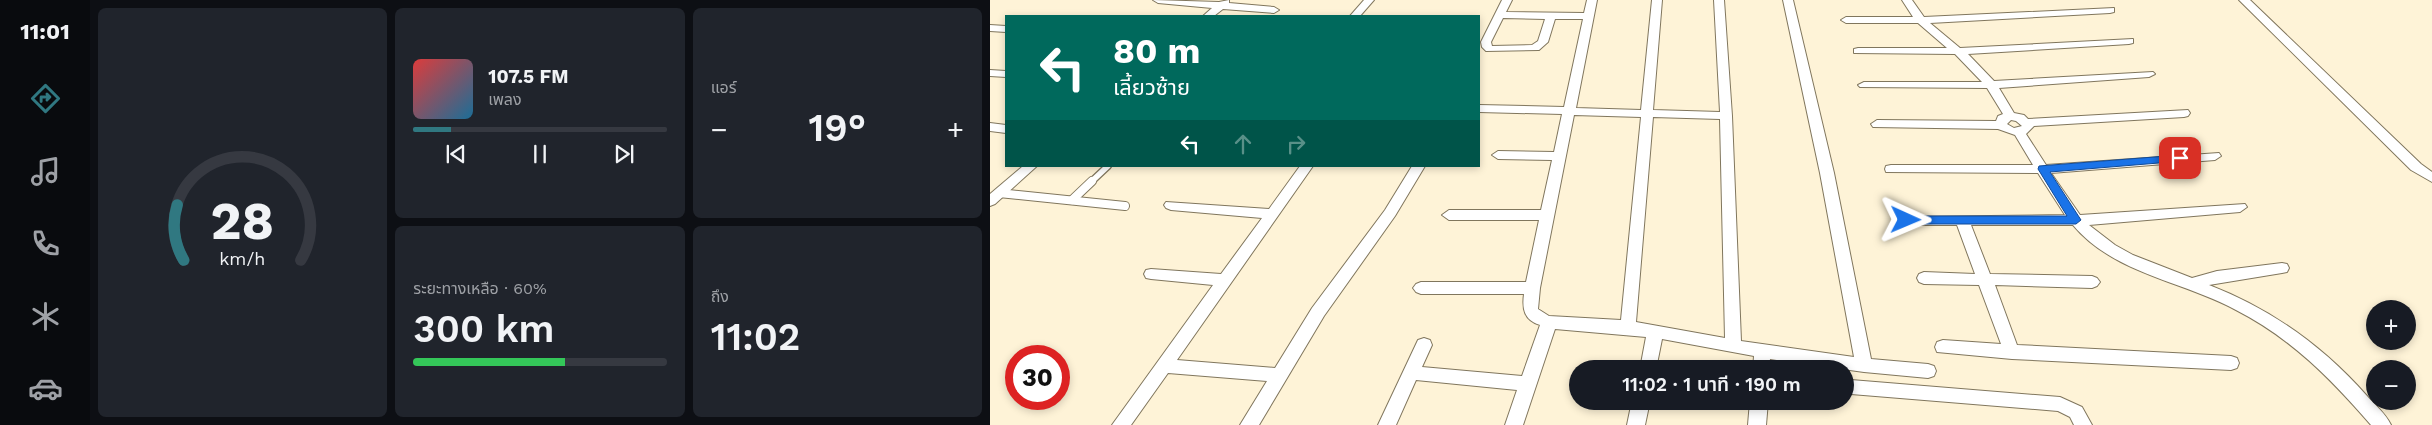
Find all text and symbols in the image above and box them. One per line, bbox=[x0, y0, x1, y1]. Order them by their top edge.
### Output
text: 11:01 bbox=[20, 19, 70, 44]
text: 80 m bbox=[1113, 30, 1200, 72]
icon: left bbox=[1030, 35, 1095, 100]
text: 107.5 FM bbox=[488, 65, 568, 88]
text: เลี้ยวซ้าย bbox=[1113, 75, 1190, 100]
text: แอร์ bbox=[711, 78, 737, 97]
icon: directions bbox=[28, 81, 63, 116]
text: เพลง bbox=[488, 90, 522, 109]
text: 19° bbox=[809, 106, 866, 150]
text: − bbox=[711, 113, 728, 146]
text: + bbox=[947, 113, 964, 146]
icon: left bbox=[1176, 130, 1204, 158]
icon: ahead bbox=[1229, 130, 1257, 158]
icon: right bbox=[1282, 130, 1310, 158]
pin bbox=[2159, 137, 2201, 179]
icon: previous bbox=[442, 140, 470, 168]
icon: pause bbox=[526, 140, 554, 168]
icon: next bbox=[610, 140, 638, 168]
icon: arrive bbox=[2166, 144, 2194, 172]
icon: music bbox=[28, 154, 63, 189]
text: 28 bbox=[211, 191, 274, 252]
position arrow bbox=[1879, 193, 1931, 245]
icon: phone bbox=[28, 226, 63, 261]
text: km/h bbox=[220, 248, 266, 269]
text: ระยะทางเหลือ · 60% bbox=[413, 279, 547, 298]
text: ถึง bbox=[711, 287, 729, 306]
icon: climate bbox=[28, 299, 63, 334]
map controls bbox=[2366, 300, 2416, 410]
button: + bbox=[2366, 300, 2416, 350]
text: 300 km bbox=[413, 307, 554, 351]
text: 11:02 bbox=[711, 315, 800, 359]
speed limit sign: 30 bbox=[1005, 345, 1070, 410]
button: − bbox=[2366, 360, 2416, 410]
icon: car bbox=[28, 371, 63, 406]
text: 11:02 · 1 นาที · 190 m bbox=[1622, 373, 1801, 396]

